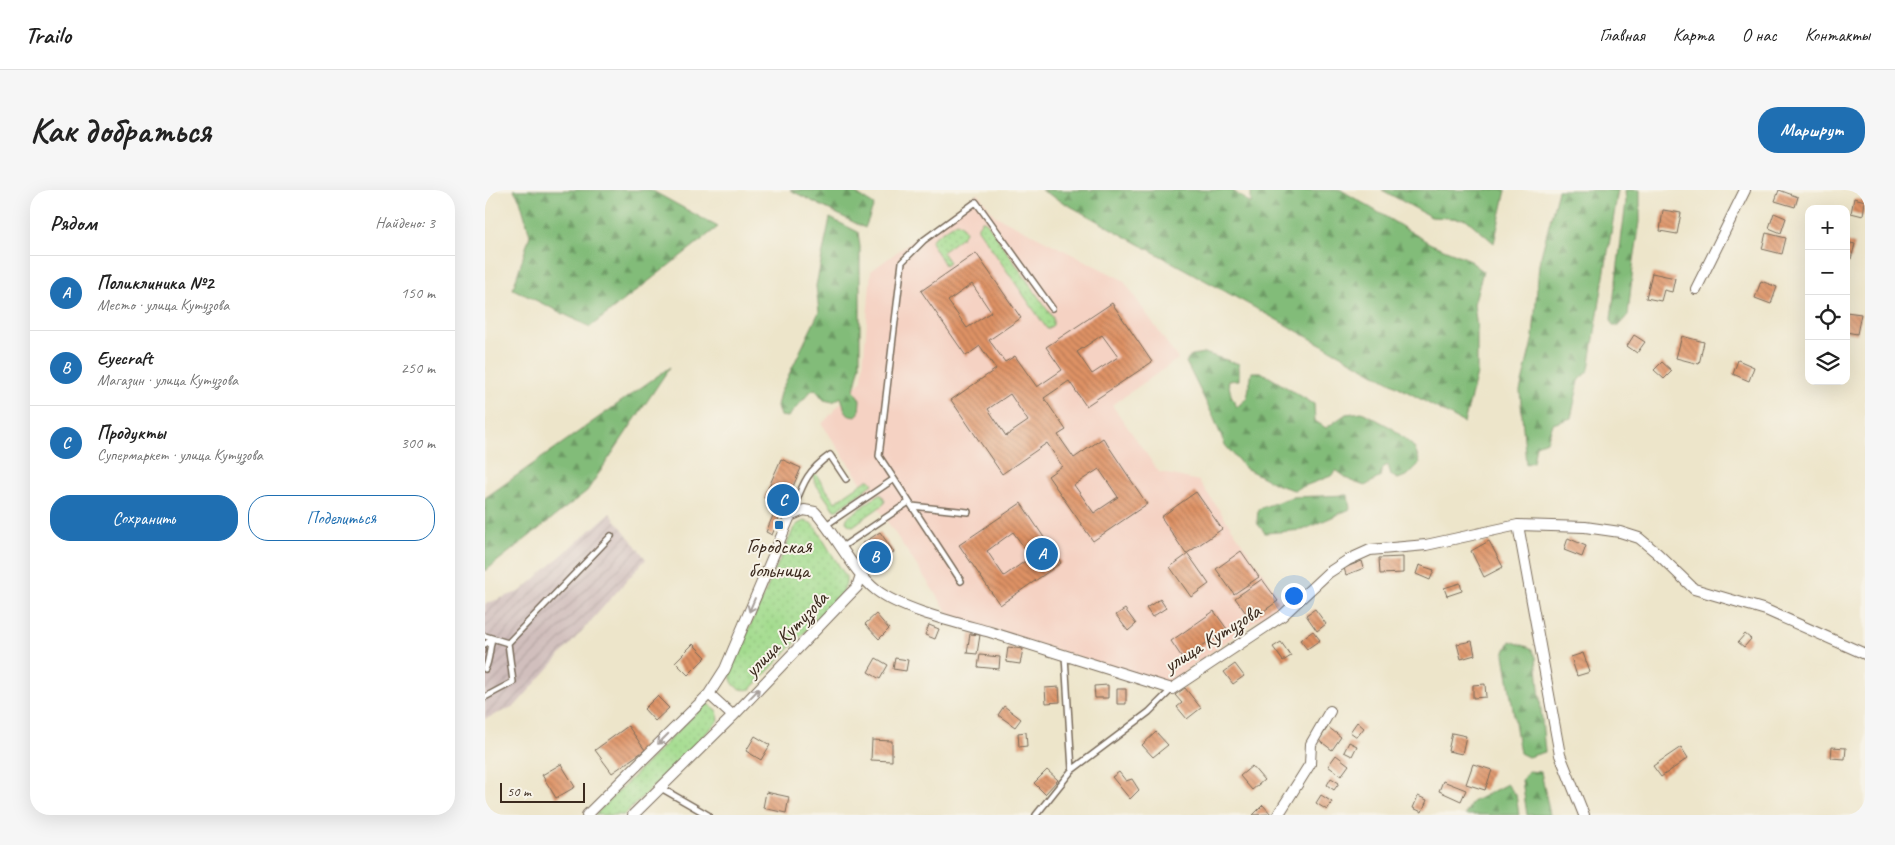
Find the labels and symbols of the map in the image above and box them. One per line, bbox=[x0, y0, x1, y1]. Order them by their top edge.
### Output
pin: C bbox=[767, 481, 799, 519]
marker: Городская больница bbox=[773, 519, 785, 531]
place label: Городская больница bbox=[746, 533, 813, 583]
pin: A bbox=[1026, 535, 1058, 573]
pin: B bbox=[859, 538, 891, 576]
your location bbox=[1281, 583, 1307, 609]
street label: улица Кутузова bbox=[737, 584, 835, 685]
street label: улица Кутузова bbox=[1157, 597, 1267, 680]
one-way arrow bbox=[746, 598, 755, 613]
one-way arrow bbox=[748, 688, 760, 700]
one-way arrow bbox=[657, 733, 669, 745]
scale bar bbox=[500, 780, 585, 803]

